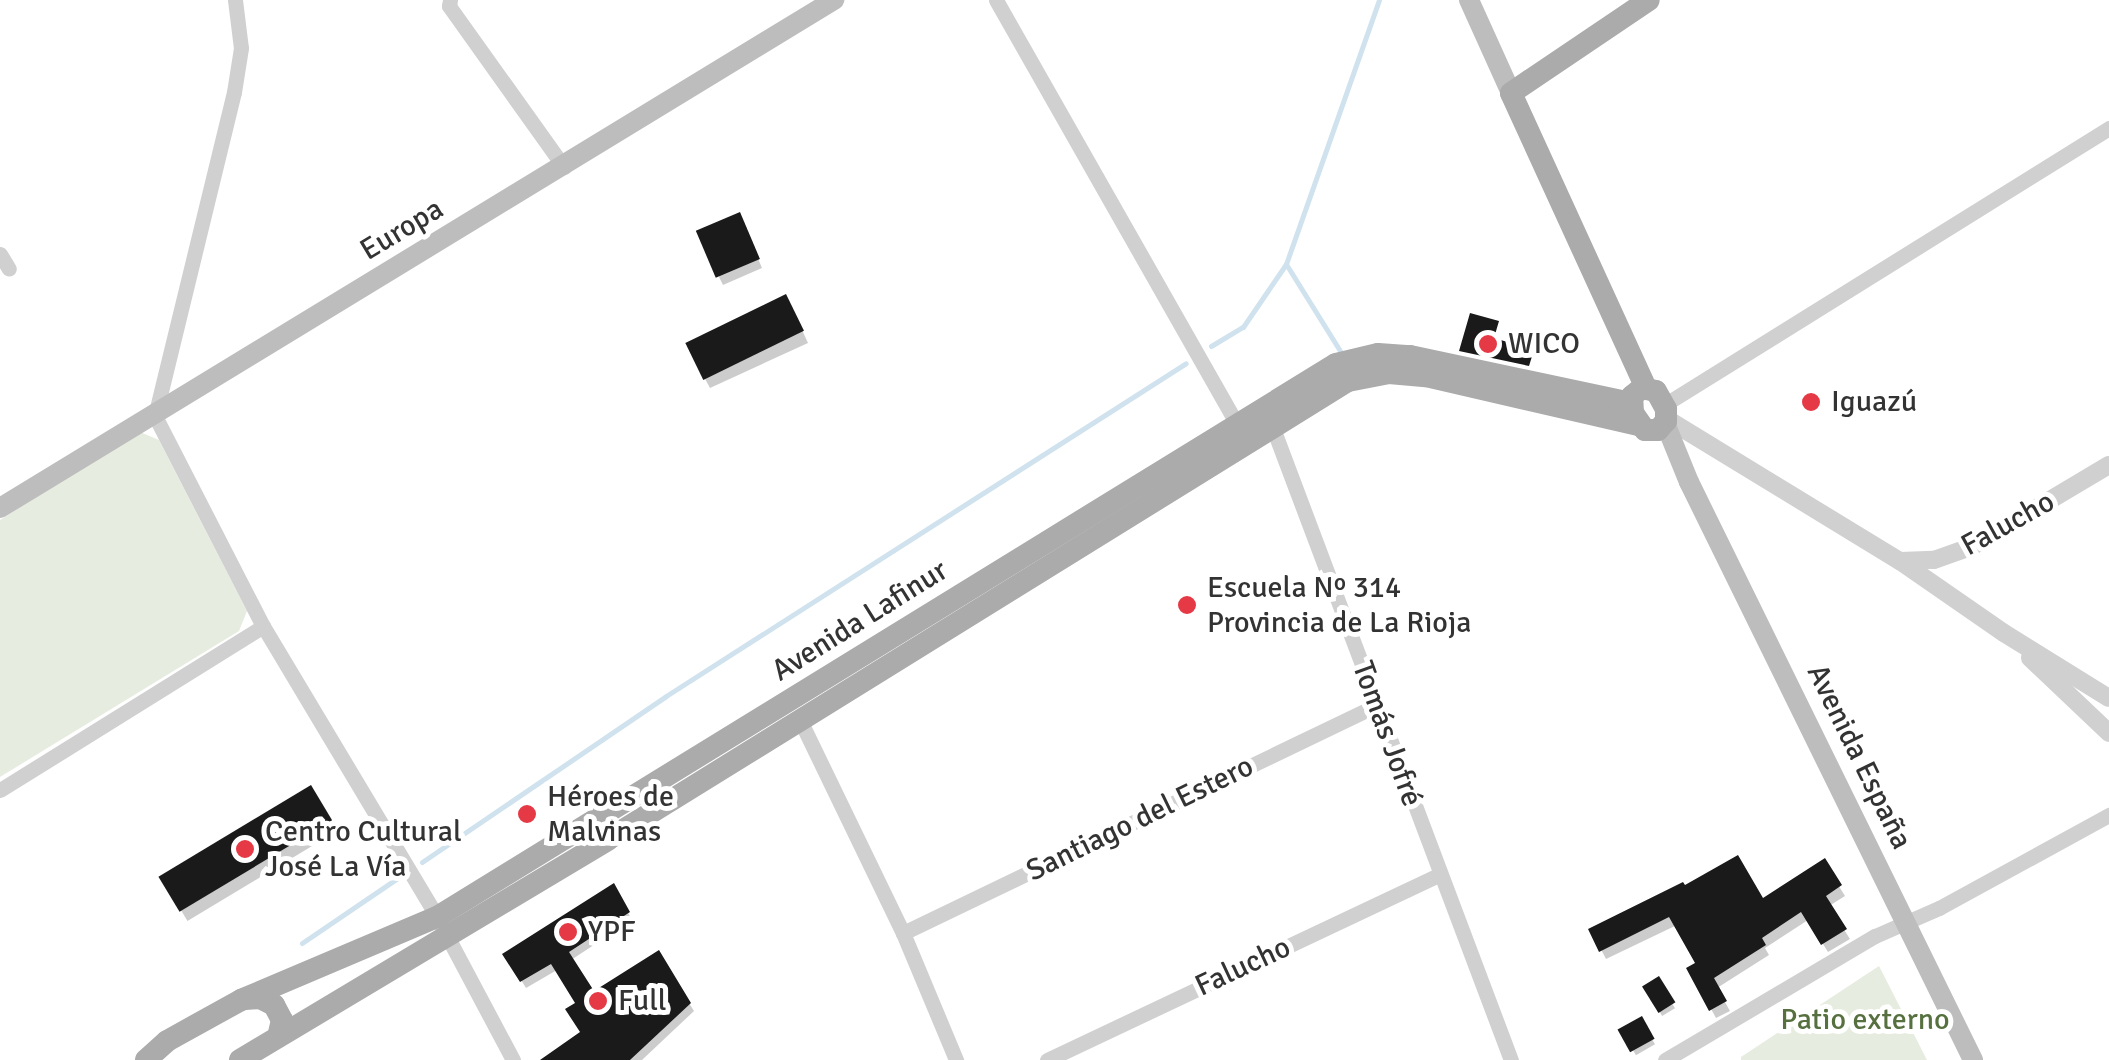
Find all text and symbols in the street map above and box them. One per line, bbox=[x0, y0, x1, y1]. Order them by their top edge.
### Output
street label: Europa bbox=[354, 191, 450, 269]
place label: WICO bbox=[1508, 326, 1580, 362]
marker: WICO bbox=[1477, 333, 1499, 355]
place label: Iguazú bbox=[1831, 384, 1917, 420]
marker: Iguazú bbox=[1800, 391, 1822, 413]
street label: Falucho bbox=[1955, 484, 2061, 564]
street label: Avenida Lafinur bbox=[766, 553, 954, 689]
place label: Escuela Nº 314 Provincia de La Rioja bbox=[1207, 570, 1471, 640]
marker: Escuela Nº 314 Provincia de La Rioja bbox=[1176, 594, 1198, 616]
street label: Tomás Jofré bbox=[1344, 657, 1430, 811]
street label: Avenida España bbox=[1799, 659, 1919, 855]
street label: Santiago del Estero bbox=[1021, 748, 1259, 890]
place label: Héroes de Malvinas bbox=[547, 779, 674, 850]
marker: Héroes de Malvinas bbox=[516, 803, 538, 825]
place label: Centro Cultural José La Vía bbox=[265, 814, 462, 884]
marker: Centro Cultural José La Vía bbox=[234, 838, 256, 860]
place label: YPF bbox=[588, 914, 636, 950]
marker: YPF bbox=[557, 921, 579, 943]
street label: Falucho bbox=[1190, 929, 1296, 1005]
place label: Full bbox=[618, 983, 667, 1019]
marker: Full bbox=[587, 990, 609, 1012]
park label: Patio externo bbox=[1780, 1002, 1950, 1038]

